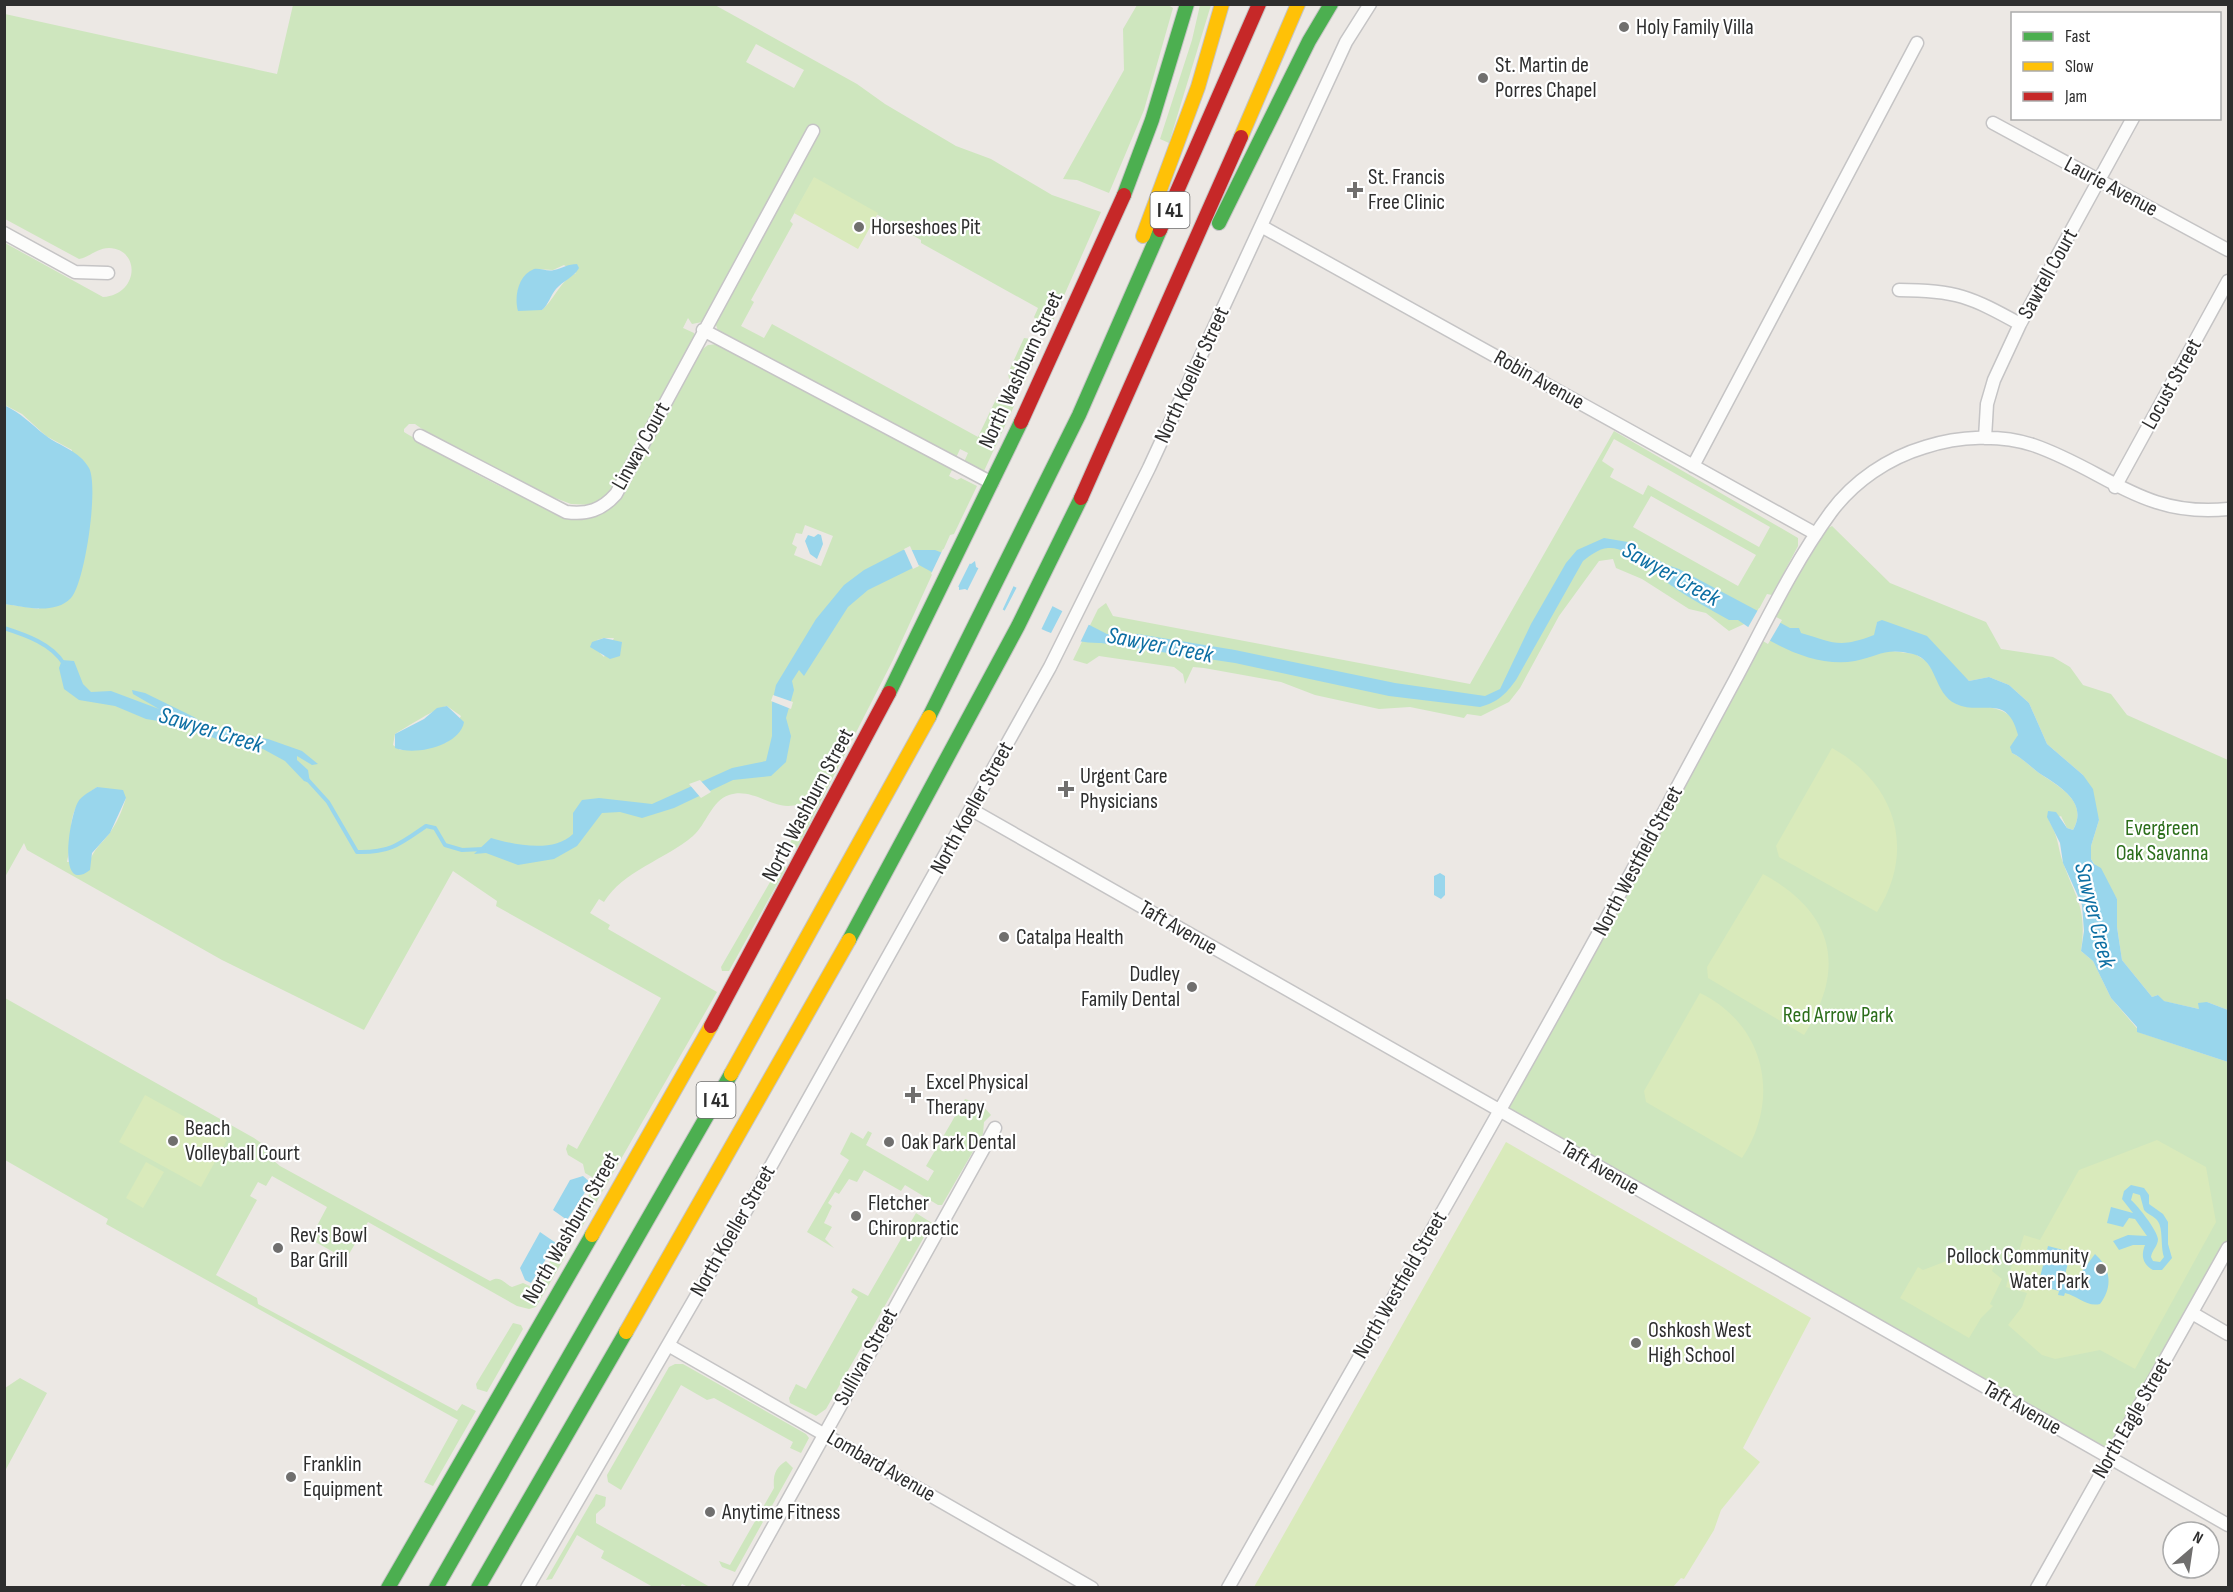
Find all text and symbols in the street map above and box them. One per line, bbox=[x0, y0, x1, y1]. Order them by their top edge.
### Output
legend bbox=[2011, 12, 2221, 120]
place label: Holy Family Villa bbox=[1636, 14, 1754, 41]
marker: Holy Family Villa bbox=[1617, 20, 1631, 34]
text: Fast bbox=[2065, 26, 2091, 47]
place label: St. Martin de Porres Chapel bbox=[1495, 52, 1597, 104]
text: Slow bbox=[2065, 56, 2094, 77]
marker: St. Martin de Porres Chapel bbox=[1476, 71, 1490, 85]
text: Jam bbox=[2064, 86, 2087, 107]
street label: Laurie Avenue bbox=[2059, 151, 2163, 223]
place label: St. Francis Free Clinic bbox=[1368, 164, 1445, 216]
marker: St. Francis Free Clinic bbox=[1346, 181, 1364, 199]
road number: I 41 bbox=[1150, 192, 1190, 228]
place label: Horseshoes Pit bbox=[871, 214, 981, 241]
marker: Horseshoes Pit bbox=[852, 220, 866, 234]
street label: Sawtell Court bbox=[2012, 224, 2084, 324]
street label: North Washburn Street bbox=[973, 287, 1069, 453]
street label: North Koeller Street bbox=[1149, 302, 1235, 447]
street label: Locust Street bbox=[2136, 334, 2208, 434]
street label: Robin Avenue bbox=[1489, 344, 1589, 416]
street label: Linway Court bbox=[606, 397, 676, 495]
water label: Sawyer Creek bbox=[1617, 535, 1726, 613]
water label: Sawyer Creek bbox=[1105, 621, 1216, 670]
water label: Sawyer Creek bbox=[155, 700, 267, 760]
street label: North Washburn Street bbox=[756, 723, 860, 886]
street label: North Koeller Street bbox=[924, 737, 1020, 879]
place label: Urgent Care Physicians bbox=[1080, 763, 1168, 815]
marker: Urgent Care Physicians bbox=[1057, 780, 1075, 798]
street label: North Westfield Street bbox=[1587, 781, 1689, 940]
park label: Evergreen Oak Savanna bbox=[2116, 815, 2208, 867]
water label: Sawyer Creek bbox=[2068, 859, 2122, 972]
street label: Taft Avenue bbox=[1134, 895, 1222, 961]
place label: Catalpa Health bbox=[1016, 924, 1124, 951]
marker: Catalpa Health bbox=[997, 930, 1011, 944]
place label: Dudley Family Dental bbox=[1081, 961, 1181, 1013]
marker: Dudley Family Dental bbox=[1185, 980, 1199, 994]
park label: Red Arrow Park bbox=[1783, 1002, 1894, 1029]
place label: Excel Physical Therapy bbox=[926, 1069, 1028, 1121]
road number: I 41 bbox=[696, 1082, 736, 1118]
marker: Excel Physical Therapy bbox=[904, 1086, 922, 1104]
place label: Beach Volleyball Court bbox=[185, 1115, 300, 1167]
place label: Oak Park Dental bbox=[901, 1129, 1016, 1156]
marker: Beach Volleyball Court bbox=[166, 1134, 180, 1148]
marker: Oak Park Dental bbox=[882, 1135, 896, 1149]
street label: Taft Avenue bbox=[1556, 1135, 1644, 1201]
street label: North Washburn Street bbox=[517, 1147, 625, 1308]
street label: North Koeller Street bbox=[684, 1160, 782, 1302]
place label: Fletcher Chiropractic bbox=[868, 1190, 959, 1242]
street label: North Westfield Street bbox=[1347, 1206, 1453, 1363]
marker: Fletcher Chiropractic bbox=[849, 1209, 863, 1223]
place label: Rev's Bowl Bar Grill bbox=[290, 1222, 367, 1274]
marker: Rev's Bowl Bar Grill bbox=[271, 1241, 285, 1255]
place label: Pollock Community Water Park bbox=[1947, 1243, 2090, 1295]
marker: Pollock Community Water Park bbox=[2094, 1262, 2108, 1276]
street label: Sullivan Street bbox=[828, 1303, 904, 1410]
place label: Oshkosh West High School bbox=[1648, 1317, 1752, 1369]
marker: Oshkosh West High School bbox=[1629, 1336, 1643, 1350]
street label: North Eagle Street bbox=[2086, 1352, 2178, 1483]
street label: Taft Avenue bbox=[1978, 1375, 2066, 1441]
street label: Lombard Avenue bbox=[822, 1424, 940, 1508]
place label: Franklin Equipment bbox=[303, 1451, 383, 1503]
marker: Franklin Equipment bbox=[284, 1470, 298, 1484]
place label: Anytime Fitness bbox=[721, 1499, 841, 1526]
marker: Anytime Fitness bbox=[703, 1505, 717, 1519]
north arrow bbox=[2161, 1520, 2221, 1580]
text: N bbox=[2189, 1528, 2206, 1549]

